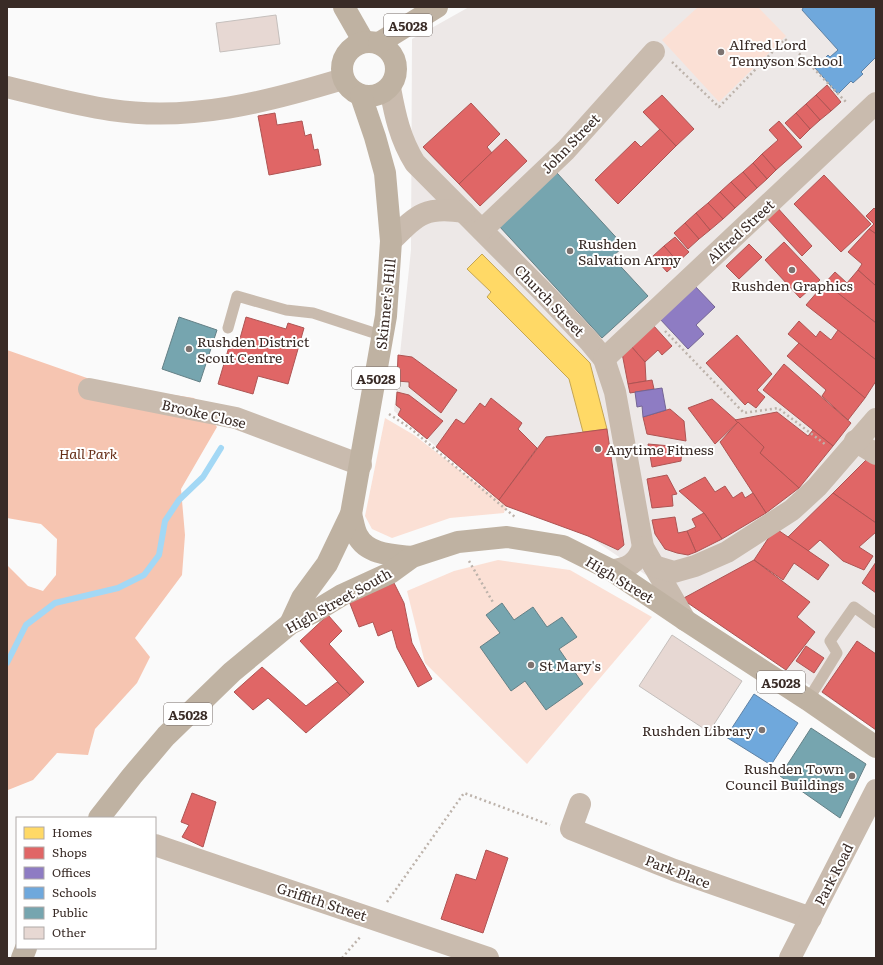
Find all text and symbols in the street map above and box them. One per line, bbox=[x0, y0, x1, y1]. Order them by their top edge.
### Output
road number: A5028 bbox=[384, 14, 432, 36]
place label: Alfred Lord Tennyson School bbox=[729, 34, 843, 70]
marker: Alfred Lord Tennyson School bbox=[716, 47, 726, 57]
street label: John Street bbox=[536, 108, 604, 177]
street label: Alfred Street bbox=[702, 194, 778, 267]
place label: Rushden Salvation Army bbox=[578, 233, 682, 269]
marker: Rushden Salvation Army bbox=[565, 246, 575, 256]
street label: Skinner's Hill bbox=[370, 257, 400, 350]
street label: Church Street bbox=[511, 260, 590, 341]
marker: Rushden Graphics bbox=[787, 265, 797, 275]
place label: Rushden Graphics bbox=[731, 275, 853, 295]
place label: Rushden District Scout Centre bbox=[197, 331, 310, 367]
marker: Rushden District Scout Centre bbox=[184, 344, 194, 354]
road number: A5028 bbox=[352, 367, 400, 389]
street label: Brooke Close bbox=[160, 394, 248, 432]
place label: Anytime Fitness bbox=[606, 439, 714, 459]
park label: Hall Park bbox=[59, 443, 118, 463]
marker: Anytime Fitness bbox=[593, 444, 603, 454]
street label: High Street bbox=[582, 551, 658, 607]
street label: High Street South bbox=[281, 562, 395, 638]
place label: St Mary's bbox=[539, 655, 601, 675]
marker: St Mary's bbox=[526, 660, 536, 670]
road number: A5028 bbox=[757, 671, 805, 693]
road number: A5028 bbox=[164, 703, 212, 725]
place label: Rushden Library bbox=[642, 720, 755, 740]
marker: Rushden Library bbox=[757, 725, 767, 735]
place label: Rushden Town Council Buildings bbox=[725, 758, 844, 794]
marker: Rushden Town Council Buildings bbox=[847, 771, 857, 781]
legend bbox=[16, 817, 156, 949]
text: Homes bbox=[52, 823, 92, 841]
street label: Park Road bbox=[809, 839, 857, 909]
text: Shops bbox=[52, 843, 87, 861]
street label: Park Place bbox=[643, 849, 713, 893]
text: Offices bbox=[52, 863, 91, 881]
street label: Griffith Street bbox=[274, 877, 370, 925]
text: Schools bbox=[52, 883, 97, 901]
text: Public bbox=[52, 903, 88, 921]
text: Other bbox=[52, 923, 86, 941]

